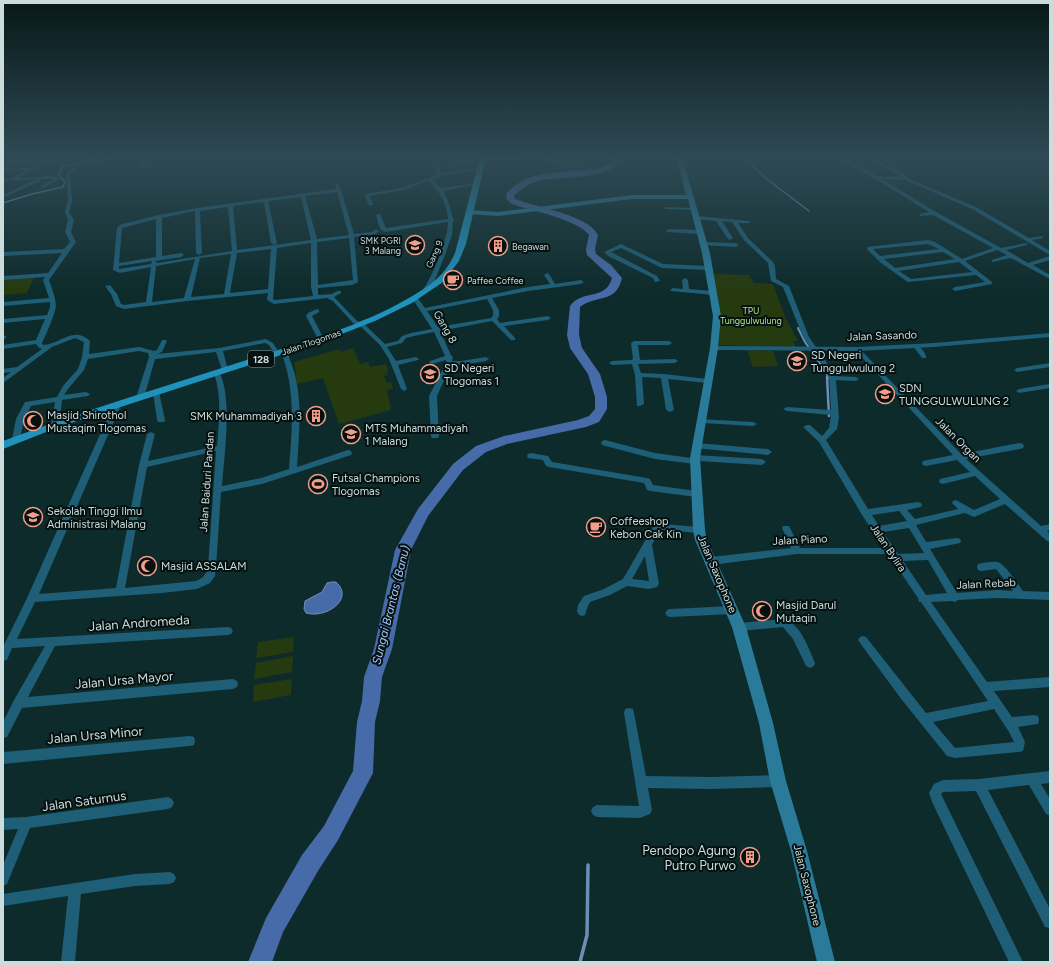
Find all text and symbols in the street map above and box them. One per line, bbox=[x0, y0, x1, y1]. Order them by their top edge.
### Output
school or university icon: SMK PGRI 3 Malang bbox=[404, 234, 426, 256]
place label: SMK PGRI 3 Malang bbox=[360, 235, 401, 256]
building icon: Begawan bbox=[487, 235, 509, 257]
street label: Gang 9 bbox=[423, 238, 445, 270]
place label: Begawan bbox=[512, 241, 549, 252]
cafe icon: Paffee Coffee bbox=[442, 269, 464, 291]
place label: Paffee Coffee bbox=[467, 275, 524, 286]
park label: TPU Tunggulwulung bbox=[720, 305, 782, 326]
street label: Gang 8 bbox=[430, 308, 460, 346]
street label: Jalan Tlogomas bbox=[280, 327, 342, 357]
street label: Jalan Sasando bbox=[847, 328, 917, 344]
place label: SD Negeri Tunggulwulung 2 bbox=[811, 349, 895, 375]
school or university icon: SD Negeri Tunggulwulung 2 bbox=[786, 350, 808, 372]
road number: 128 bbox=[248, 351, 274, 367]
place label: SD Negeri Tlogomas 1 bbox=[444, 362, 499, 388]
school or university icon: SD Negeri Tlogomas 1 bbox=[419, 363, 441, 385]
place label: SDN TUNGGULWULUNG 2 bbox=[899, 382, 1009, 408]
school or university icon: SDN TUNGGULWULUNG 2 bbox=[874, 383, 896, 405]
building icon: SMK Muhammadiyah 3 bbox=[305, 405, 327, 427]
place label: Masjid Shirothol Mustaqim Tlogomas bbox=[47, 409, 146, 435]
mosque icon: Masjid Shirothol Mustaqim Tlogomas bbox=[22, 410, 44, 432]
place label: SMK Muhammadiyah 3 bbox=[190, 410, 302, 423]
street label: Jalan Organ bbox=[933, 415, 983, 465]
place label: MTS Muhammadiyah 1 Malang bbox=[365, 422, 468, 448]
school or university icon: MTS Muhammadiyah 1 Malang bbox=[340, 423, 362, 445]
street label: Jalan Baiduri Pandan bbox=[197, 431, 217, 533]
place label: Futsal Champions Tlogomas bbox=[332, 472, 420, 498]
sports icon: Futsal Champions Tlogomas bbox=[307, 473, 329, 495]
place label: Sekolah Tinggi Ilmu Administrasi Malang bbox=[47, 505, 146, 531]
school or university icon: Sekolah Tinggi Ilmu Administrasi Malang bbox=[22, 506, 44, 528]
place label: Coffeeshop Kebon Cak Kin bbox=[610, 515, 681, 541]
cafe icon: Coffeeshop Kebon Cak Kin bbox=[585, 516, 607, 538]
street label: Jalan Bylira bbox=[867, 522, 909, 574]
street label: Jalan Piano bbox=[772, 532, 828, 548]
street label: Jalan Saxophone bbox=[695, 533, 739, 615]
water label: Sungai Brantas (Banu) bbox=[369, 544, 413, 666]
mosque icon: Masjid ASSALAM bbox=[136, 555, 158, 577]
place label: Masjid ASSALAM bbox=[161, 560, 247, 573]
street label: Jalan Rebab bbox=[956, 576, 1016, 592]
place label: Masjid Darul Mutaqin bbox=[776, 599, 836, 625]
mosque icon: Masjid Darul Mutaqin bbox=[751, 600, 773, 622]
street label: Jalan Andromeda bbox=[88, 612, 190, 634]
street label: Jalan Ursa Mayor bbox=[74, 668, 175, 692]
street label: Jalan Ursa Minor bbox=[47, 723, 144, 747]
street label: Jalan Saturnus bbox=[41, 788, 127, 814]
place label: Pendopo Agung Putro Purwo bbox=[642, 843, 736, 873]
street label: Jalan Saxophone bbox=[791, 843, 823, 927]
building icon: Pendopo Agung Putro Purwo bbox=[739, 846, 761, 868]

